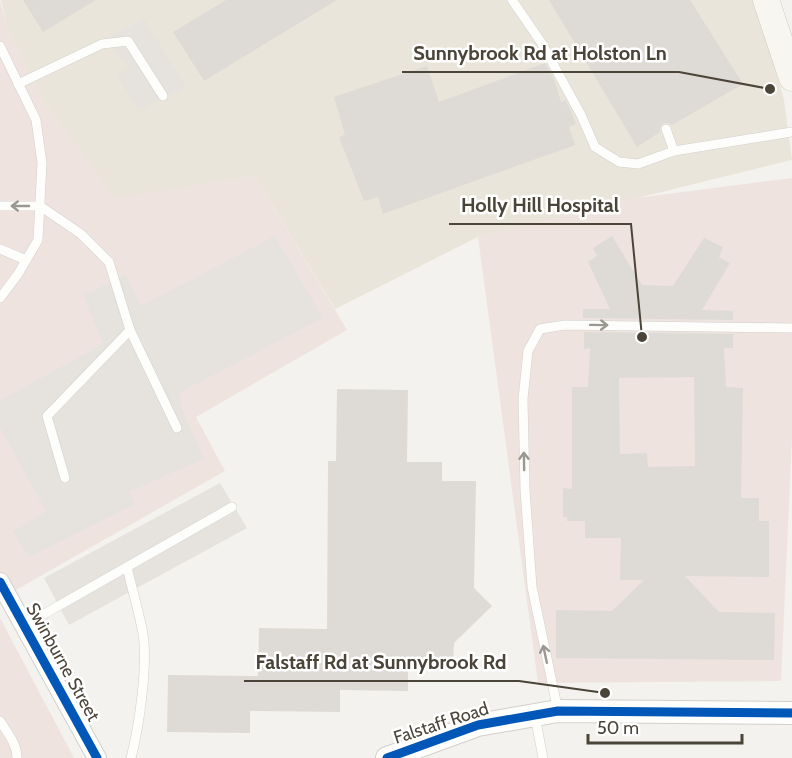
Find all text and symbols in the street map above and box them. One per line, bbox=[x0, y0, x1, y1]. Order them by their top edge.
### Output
callout: Sunnybrook Rd at Holston Ln bbox=[402, 34, 679, 72]
text: Sunnybrook Rd at Holston Ln bbox=[413, 41, 667, 65]
callout: Holly Hill Hospital bbox=[449, 186, 631, 224]
text: Holly Hill Hospital bbox=[461, 193, 619, 217]
one-way arrow bbox=[10, 200, 30, 212]
one-way arrow bbox=[588, 319, 608, 331]
one-way arrow bbox=[519, 451, 530, 471]
street label: Swinburne Street bbox=[21, 599, 105, 725]
callout: Falstaff Rd at Sunnybrook Rd bbox=[244, 643, 519, 681]
one-way arrow bbox=[539, 645, 550, 665]
text: Falstaff Rd at Sunnybrook Rd bbox=[256, 650, 506, 674]
street label: Falstaff Road bbox=[391, 697, 491, 749]
scale bar bbox=[588, 707, 742, 745]
text: 50 m bbox=[597, 717, 639, 739]

